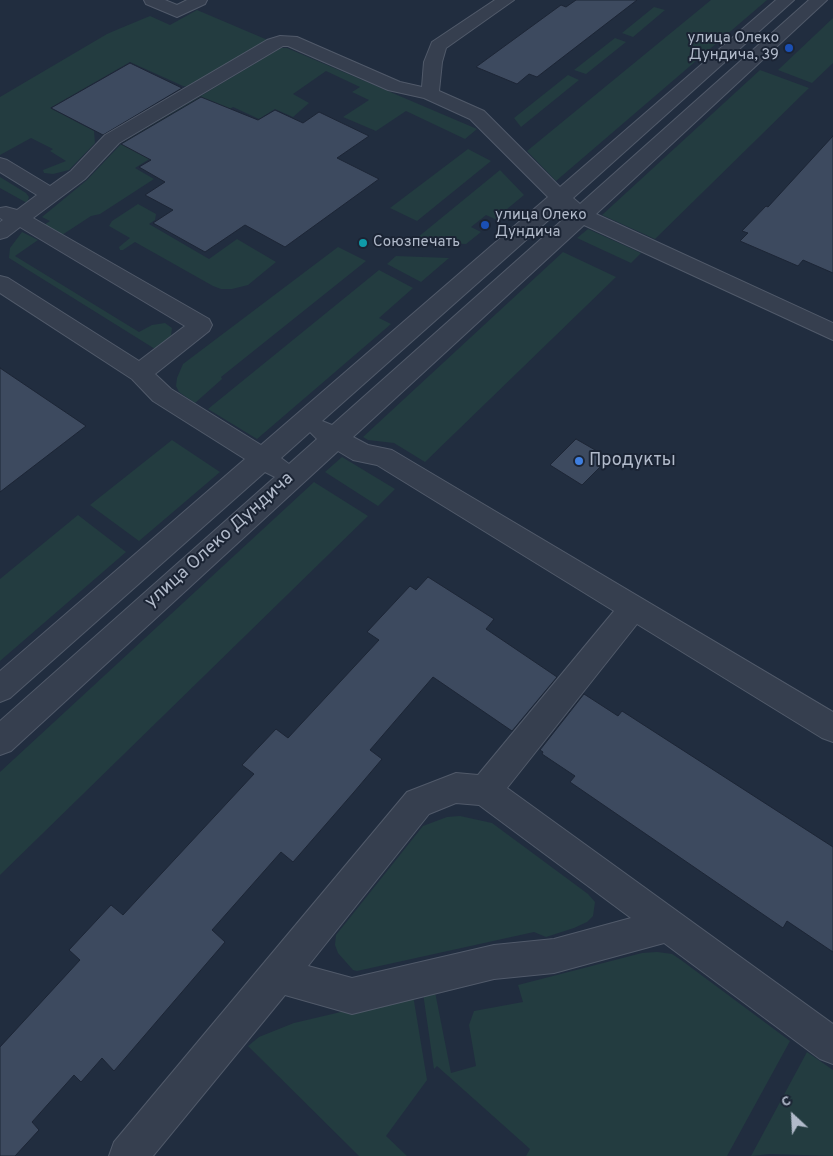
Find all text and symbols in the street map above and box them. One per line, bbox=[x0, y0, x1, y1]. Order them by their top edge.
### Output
place label: улица Олеко Дундича, 39 bbox=[687, 30, 779, 65]
marker: улица Олеко Дундича, 39 bbox=[783, 42, 795, 54]
place label: улица Олеко Дундича bbox=[495, 207, 587, 242]
marker: улица Олеко Дундича bbox=[479, 219, 491, 231]
place label: Союзпечать bbox=[373, 234, 460, 252]
marker: Союзпечать bbox=[357, 237, 369, 249]
place label: Продукты bbox=[589, 450, 676, 472]
marker: Продукты bbox=[573, 455, 585, 467]
street label: улица Олеко Дундича bbox=[141, 469, 299, 613]
north arrow bbox=[768, 1091, 818, 1141]
text: С bbox=[779, 1092, 794, 1112]

